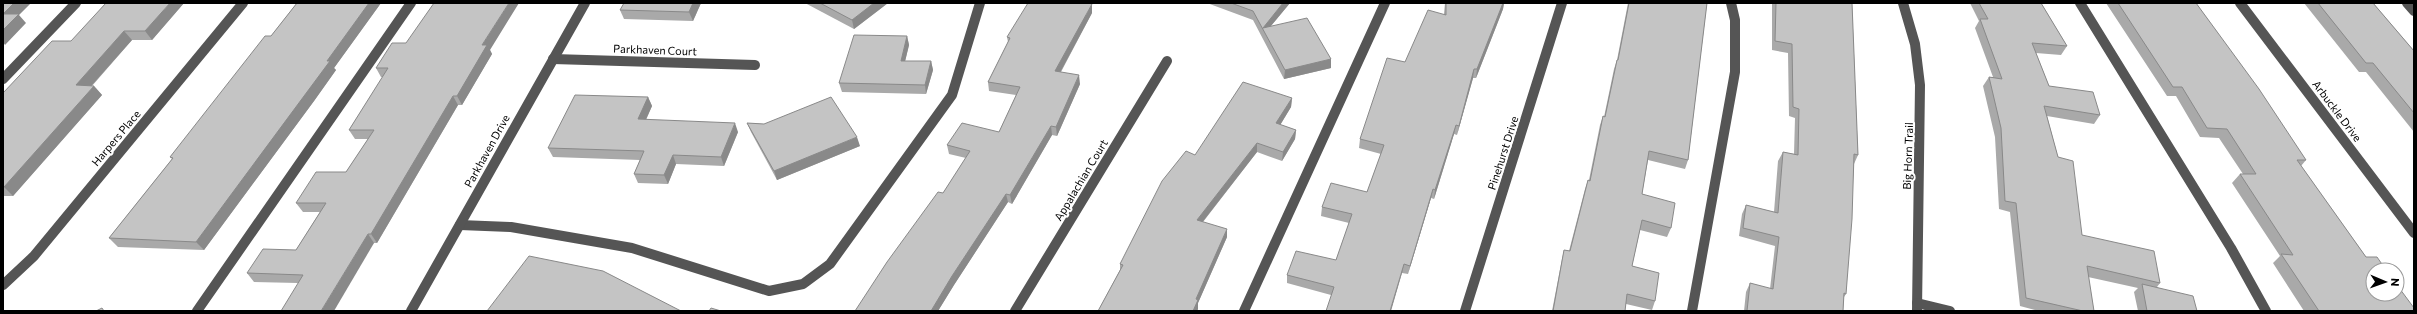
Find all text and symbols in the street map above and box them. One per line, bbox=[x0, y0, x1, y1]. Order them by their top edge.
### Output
street label: Parkhaven Court bbox=[613, 42, 698, 57]
street label: Arbuckle Drive bbox=[2310, 78, 2365, 144]
street label: Harpers Place bbox=[89, 107, 143, 168]
street label: Parkhaven Drive bbox=[461, 112, 512, 189]
street label: Pinehurst Drive bbox=[1484, 114, 1521, 191]
street label: Big Horn Trail bbox=[1900, 122, 1915, 190]
street label: Appalachian Court bbox=[1051, 136, 1110, 223]
north arrow bbox=[2365, 262, 2405, 302]
text: N bbox=[2389, 278, 2402, 287]

